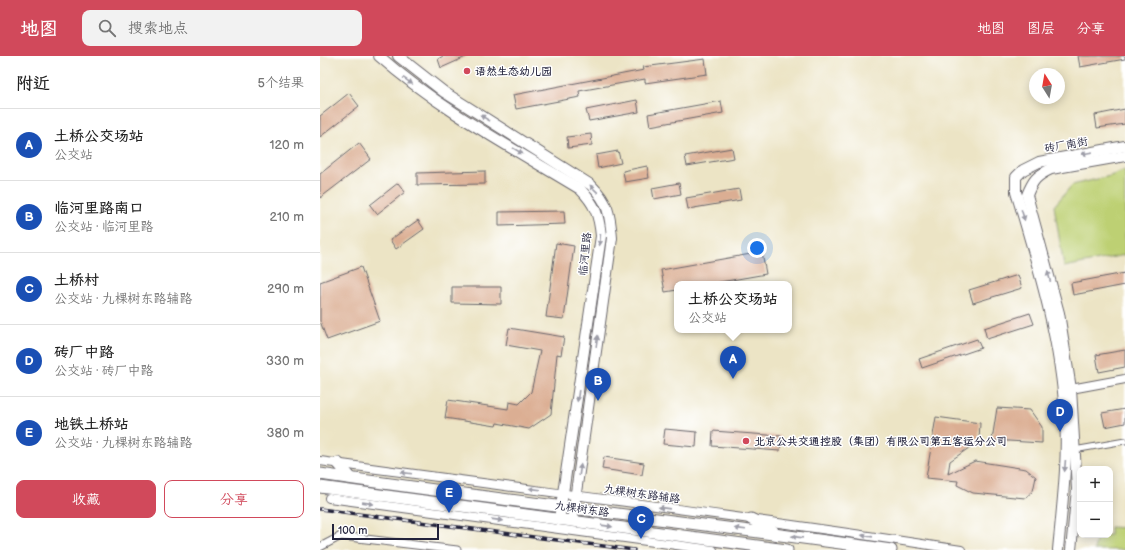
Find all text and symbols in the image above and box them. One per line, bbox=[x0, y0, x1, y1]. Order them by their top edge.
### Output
search box bbox=[82, 10, 362, 46]
icon: search bbox=[96, 17, 118, 39]
text: 地图 bbox=[20, 18, 58, 41]
text: 搜索地点 bbox=[128, 19, 188, 38]
text: 地图 bbox=[977, 20, 1005, 37]
text: 图层 bbox=[1027, 20, 1055, 37]
text: 分享 bbox=[1077, 20, 1105, 37]
place label: 语然生态幼儿园 bbox=[475, 65, 552, 78]
marker: 语然生态幼儿园 bbox=[462, 66, 472, 76]
north arrow bbox=[1029, 68, 1065, 104]
text: 附近 bbox=[16, 74, 50, 94]
text: 5个结果 bbox=[258, 75, 304, 91]
one-way arrow bbox=[403, 77, 414, 85]
one-way arrow bbox=[480, 114, 491, 122]
text: 土桥公交场站 bbox=[54, 127, 144, 146]
street label: 砖厂南街 bbox=[1043, 135, 1090, 155]
text: A bbox=[25, 137, 33, 153]
text: 120 m bbox=[269, 137, 304, 153]
text: 公交站 bbox=[54, 147, 93, 163]
one-way arrow bbox=[512, 148, 524, 155]
one-way arrow bbox=[1081, 151, 1093, 157]
one-way arrow bbox=[589, 184, 599, 193]
text: 临河里路南口 bbox=[54, 199, 144, 218]
text: B bbox=[24, 209, 34, 225]
text: 210 m bbox=[270, 209, 304, 225]
one-way arrow bbox=[1020, 209, 1026, 221]
text: 公交站 · 临河里路 bbox=[54, 219, 153, 235]
street label: 临河里路 bbox=[576, 231, 594, 277]
one-way arrow bbox=[597, 234, 604, 246]
your location bbox=[747, 238, 767, 258]
one-way arrow bbox=[1046, 269, 1052, 282]
text: 土桥村 bbox=[54, 271, 99, 290]
text: C bbox=[24, 281, 34, 297]
text: 290 m bbox=[267, 281, 304, 297]
popup bbox=[674, 281, 792, 333]
text: 土桥公交场站 bbox=[688, 290, 778, 309]
text: 公交站 · 九棵树东路辅路 bbox=[54, 291, 192, 307]
text: 公交站 bbox=[688, 310, 727, 326]
one-way arrow bbox=[594, 335, 600, 347]
text: 砖厂中路 bbox=[54, 343, 114, 362]
pin: A bbox=[720, 346, 746, 379]
text: D bbox=[24, 353, 34, 369]
text: 330 m bbox=[266, 353, 304, 369]
text: 公交站 · 砖厂中路 bbox=[54, 363, 153, 379]
pin: B bbox=[585, 368, 611, 401]
one-way arrow bbox=[575, 390, 581, 403]
pin: D bbox=[1047, 399, 1073, 432]
text: 地铁土桥站 bbox=[54, 415, 129, 434]
text: E bbox=[25, 425, 33, 441]
text: 380 m bbox=[267, 425, 304, 441]
text: 公交站 · 九棵树东路辅路 bbox=[54, 435, 192, 451]
place label: 北京公共交通控股（集团）有限公司第五客运分公司 bbox=[754, 435, 1007, 448]
marker: 北京公共交通控股（集团）有限公司第五客运分公司 bbox=[741, 436, 751, 446]
one-way arrow bbox=[1062, 460, 1069, 472]
one-way arrow bbox=[577, 464, 583, 476]
map controls bbox=[1077, 466, 1113, 538]
button: + bbox=[1077, 466, 1113, 502]
one-way arrow bbox=[400, 469, 412, 476]
button: 收藏 bbox=[16, 480, 156, 518]
button: 分享 bbox=[164, 480, 304, 518]
pin: E bbox=[436, 480, 462, 513]
street label: 九棵树东路辅路 bbox=[603, 482, 681, 506]
one-way arrow bbox=[529, 486, 541, 493]
street label: 九棵树东路 bbox=[554, 499, 610, 519]
one-way arrow bbox=[362, 500, 374, 506]
button: − bbox=[1077, 502, 1113, 538]
one-way arrow bbox=[658, 505, 670, 511]
pin: C bbox=[628, 506, 654, 539]
one-way arrow bbox=[490, 517, 503, 523]
scale bar bbox=[332, 522, 439, 541]
one-way arrow bbox=[601, 523, 613, 529]
text: 100 m bbox=[338, 524, 367, 537]
one-way arrow bbox=[734, 526, 746, 532]
one-way arrow bbox=[861, 532, 873, 539]
one-way arrow bbox=[791, 534, 803, 540]

